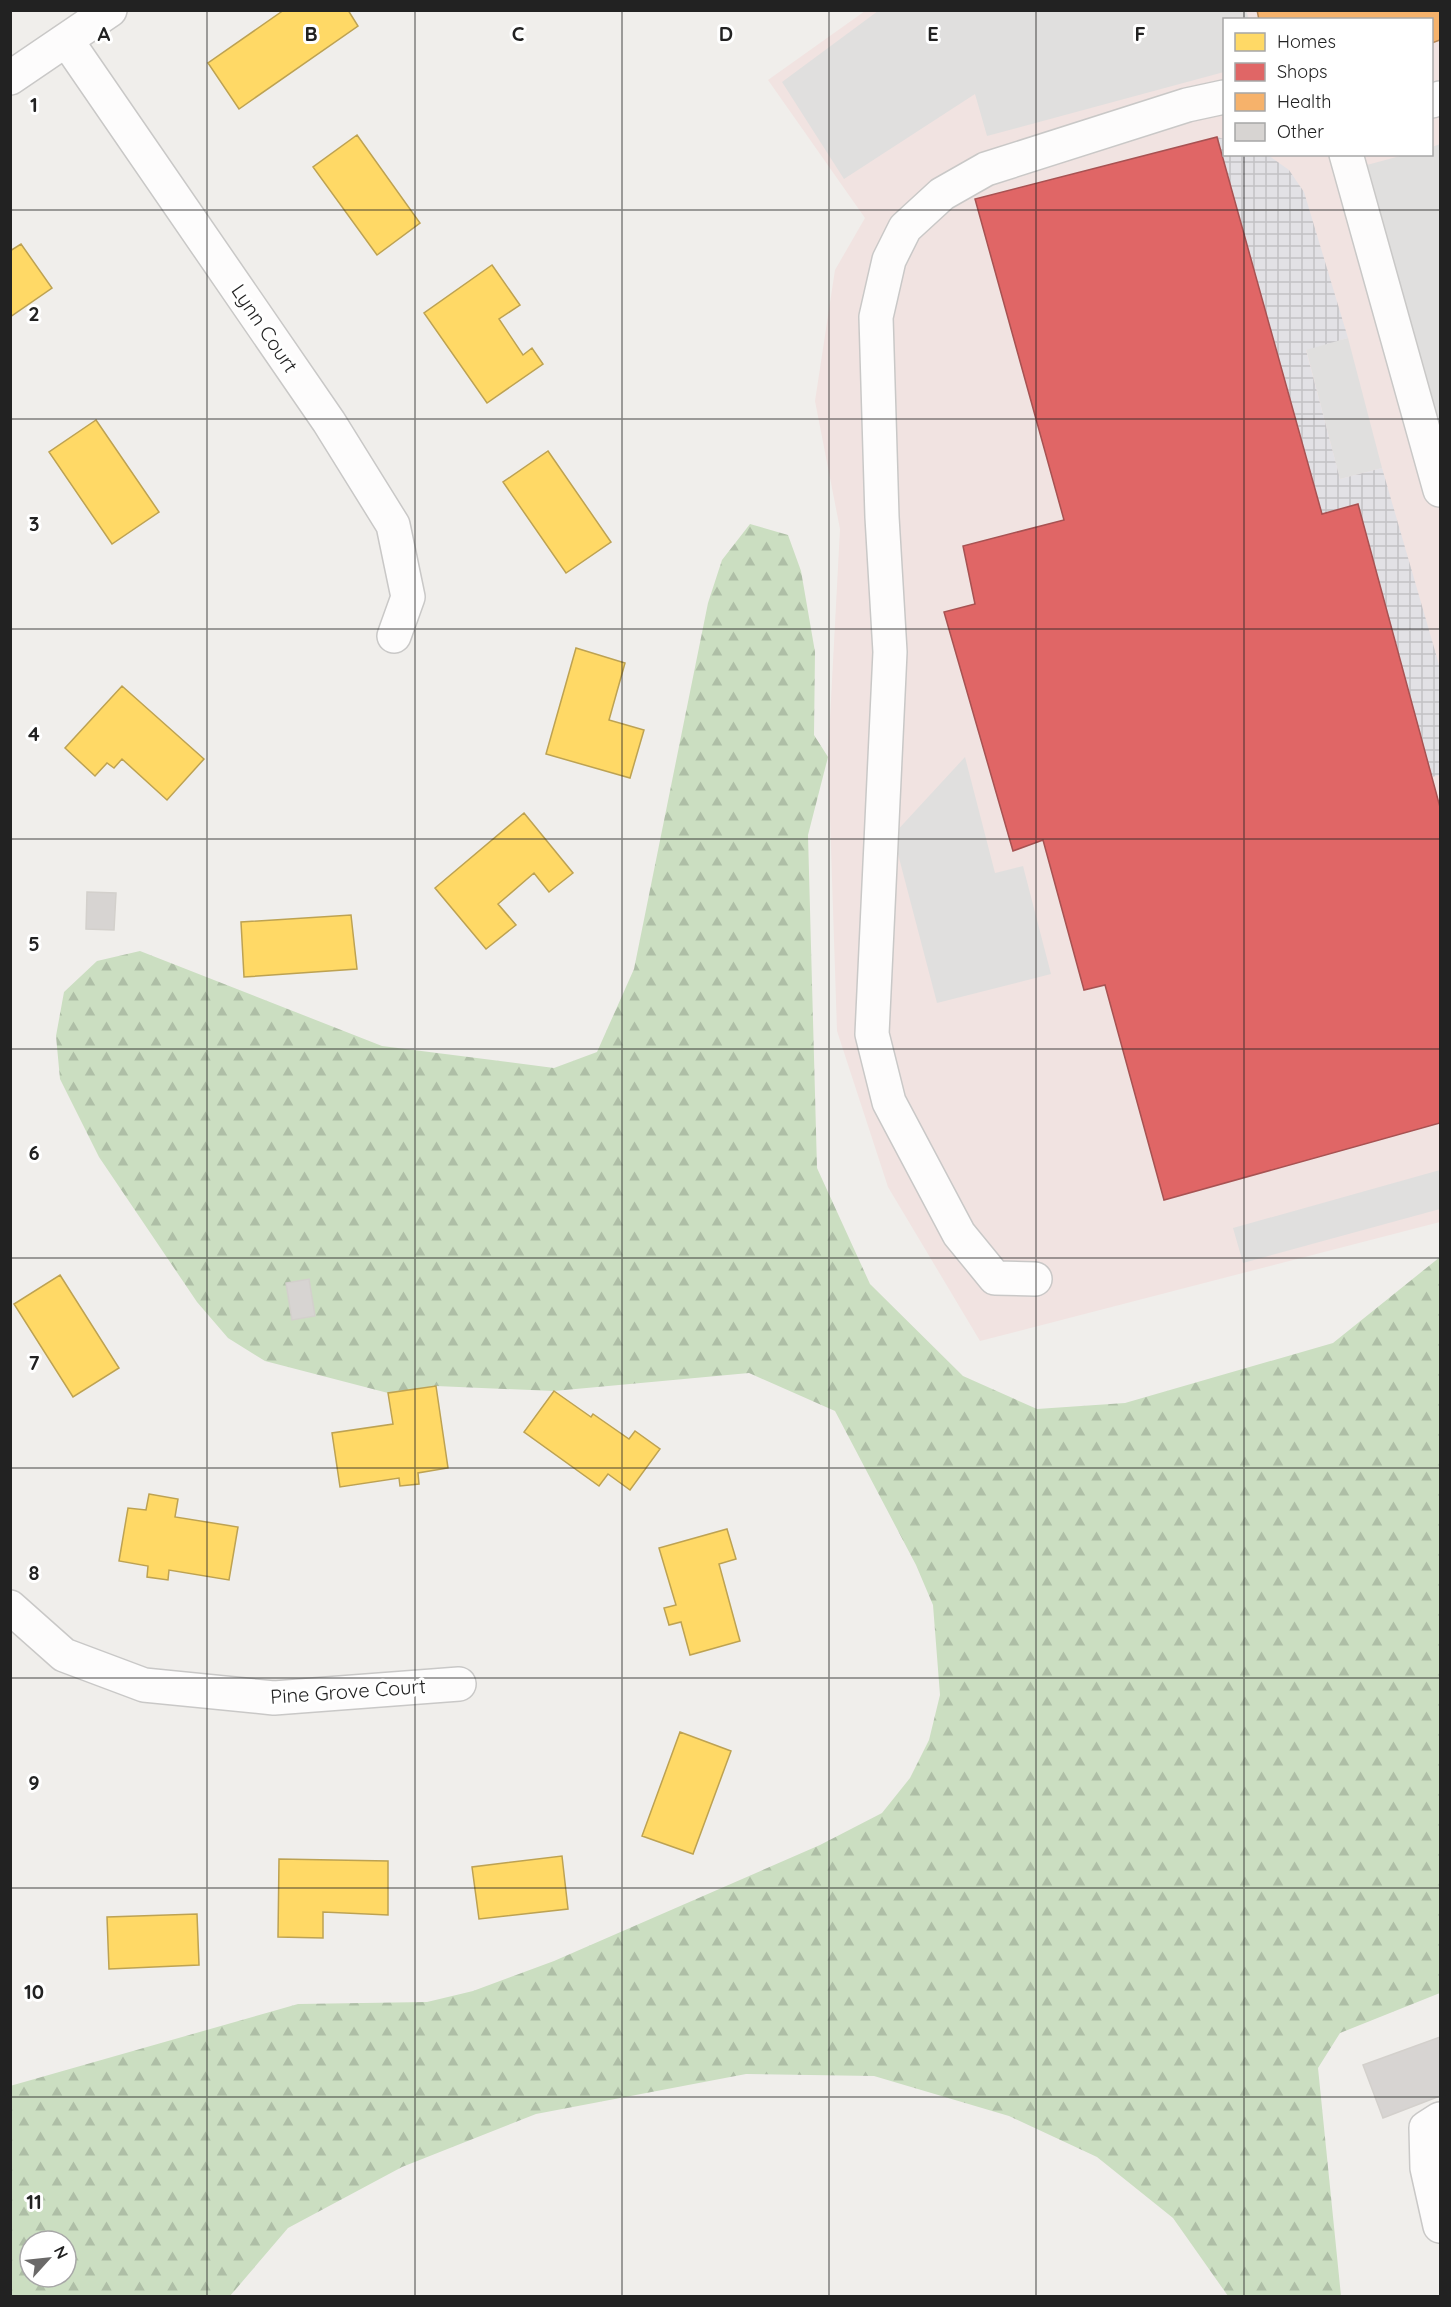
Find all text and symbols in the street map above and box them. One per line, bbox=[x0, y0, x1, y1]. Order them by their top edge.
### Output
legend bbox=[1223, 18, 1433, 156]
text: A bbox=[98, 21, 111, 46]
text: B bbox=[304, 21, 318, 46]
text: C bbox=[512, 21, 525, 46]
text: D bbox=[719, 21, 733, 46]
text: E bbox=[927, 21, 939, 46]
text: F bbox=[1134, 21, 1146, 46]
text: Homes bbox=[1277, 30, 1336, 53]
text: Shops bbox=[1277, 60, 1328, 83]
text: Health bbox=[1277, 90, 1332, 113]
text: 1 bbox=[30, 92, 38, 117]
text: Other bbox=[1277, 120, 1324, 143]
street label: Lynn Court bbox=[226, 279, 304, 377]
text: 2 bbox=[28, 301, 40, 326]
text: 3 bbox=[29, 511, 39, 536]
text: 4 bbox=[28, 721, 40, 746]
text: 5 bbox=[28, 931, 40, 956]
text: 6 bbox=[28, 1140, 40, 1165]
text: 7 bbox=[29, 1350, 40, 1375]
text: 8 bbox=[29, 1560, 40, 1585]
street label: Pine Grove Court bbox=[269, 1673, 427, 1709]
text: 9 bbox=[28, 1770, 40, 1795]
text: 10 bbox=[24, 1979, 44, 2004]
text: 11 bbox=[26, 2189, 42, 2214]
north arrow bbox=[18, 2229, 78, 2289]
text: N bbox=[50, 2242, 73, 2262]

